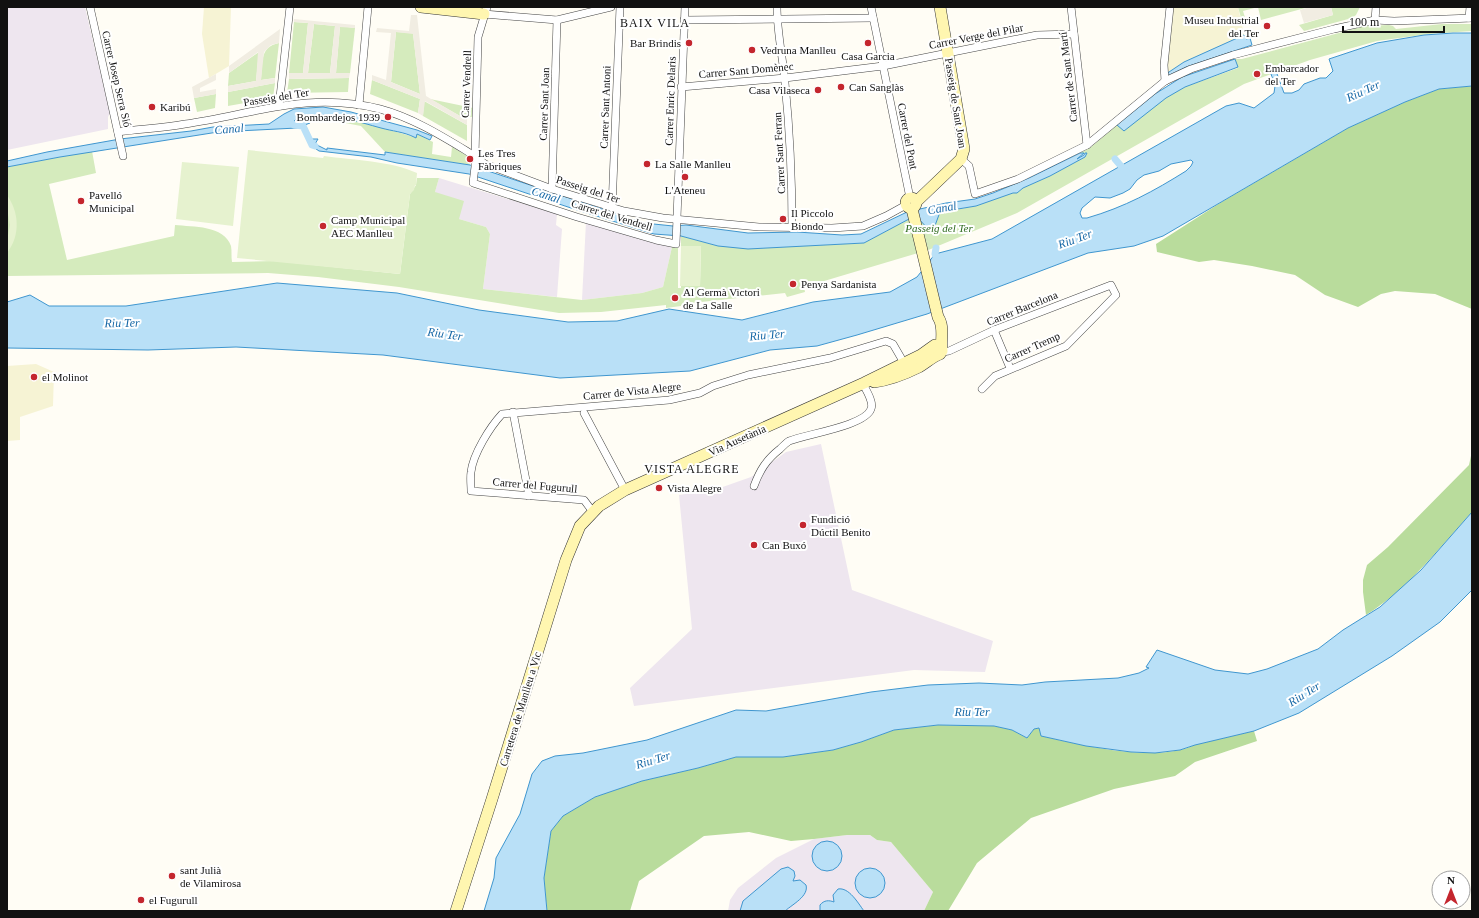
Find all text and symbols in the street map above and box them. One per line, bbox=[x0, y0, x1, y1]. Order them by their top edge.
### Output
scale bar bbox=[1343, 8, 1444, 34]
place label: Museu Industrial del Ter bbox=[1184, 14, 1259, 39]
text: 100 m bbox=[1349, 15, 1380, 29]
district label: BAIX VILA bbox=[620, 16, 690, 30]
street label: Carrer Verge del Pilar bbox=[928, 21, 1024, 51]
marker: Museu Industrial del Ter bbox=[1262, 21, 1272, 31]
street label: Carrer Josep Serra Sió bbox=[100, 30, 134, 129]
street label: Carrer de Sant Martí bbox=[1057, 31, 1079, 123]
place label: Bar Brindis bbox=[630, 37, 681, 49]
marker: Bar Brindis bbox=[684, 38, 694, 48]
marker: Casa Garcia bbox=[863, 38, 873, 48]
place label: Vedruna Manlleu bbox=[760, 44, 837, 56]
marker: Vedruna Manlleu bbox=[747, 45, 757, 55]
street label: Carrer Vendrell bbox=[459, 50, 473, 118]
place label: Casa Garcia bbox=[841, 50, 895, 62]
street label: Carrer Enric Delaris bbox=[662, 56, 678, 146]
street label: Passeig de Sant Joan bbox=[943, 57, 969, 150]
street label: Carrer Sant Domènec bbox=[698, 60, 794, 80]
place label: Embarcador del Ter bbox=[1265, 62, 1319, 87]
street label: Carrer Sant Antoni bbox=[598, 65, 612, 149]
street label: Carrer Sant Joan bbox=[537, 67, 551, 141]
marker: Embarcador del Ter bbox=[1252, 69, 1262, 79]
water label: Riu Ter bbox=[1343, 77, 1382, 105]
place label: Can Sanglàs bbox=[849, 81, 904, 93]
marker: Can Sanglàs bbox=[836, 82, 846, 92]
place label: Casa Vilaseca bbox=[749, 84, 810, 96]
marker: Casa Vilaseca bbox=[813, 85, 823, 95]
street label: Passeig del Ter bbox=[242, 86, 310, 108]
place label: Karibú bbox=[160, 101, 191, 113]
marker: Karibú bbox=[147, 102, 157, 112]
street label: Carrer del Pont bbox=[896, 102, 920, 170]
place label: Bombardejos 1939 bbox=[297, 111, 380, 123]
street label: Carrer Sant Ferran bbox=[771, 111, 787, 194]
marker: Bombardejos 1939 bbox=[383, 112, 393, 122]
water label: Canal bbox=[214, 121, 245, 137]
place label: Les Tres Fàbriques bbox=[478, 147, 521, 172]
marker: Les Tres Fàbriques bbox=[465, 154, 475, 164]
place label: La Salle Manlleu bbox=[655, 158, 731, 170]
marker: La Salle Manlleu bbox=[642, 159, 652, 169]
marker: L'Ateneu bbox=[680, 172, 690, 182]
street label: Passeig del Ter bbox=[555, 173, 622, 205]
water label: Canal bbox=[530, 184, 563, 206]
place label: L'Ateneu bbox=[665, 184, 706, 196]
place label: Pavelló Municipal bbox=[89, 189, 134, 214]
marker: Pavelló Municipal bbox=[76, 196, 86, 206]
street label: Carrer del Vendrell bbox=[570, 197, 654, 233]
water label: Canal bbox=[926, 198, 958, 217]
place label: Il Piccolo Biondo bbox=[791, 207, 834, 232]
place label: Camp Municipal AEC Manlleu bbox=[331, 214, 405, 239]
marker: Il Piccolo Biondo bbox=[778, 214, 788, 224]
marker: Camp Municipal AEC Manlleu bbox=[318, 221, 328, 231]
park label: Passeig del Ter bbox=[904, 222, 973, 234]
water label: Riu Ter bbox=[1055, 226, 1094, 252]
place label: Penya Sardanista bbox=[801, 278, 877, 290]
marker: Penya Sardanista bbox=[788, 279, 798, 289]
place label: Al Germà Victori de La Salle bbox=[683, 286, 760, 311]
street label: Carrer Barcelona bbox=[985, 288, 1059, 328]
marker: Al Germà Victori de La Salle bbox=[670, 293, 680, 303]
water label: Riu Ter bbox=[103, 316, 140, 330]
water label: Riu Ter bbox=[426, 324, 464, 343]
water label: Riu Ter bbox=[748, 326, 785, 344]
street label: Carrer Tremp bbox=[1002, 329, 1062, 365]
place label: el Molinot bbox=[42, 371, 88, 383]
marker: el Molinot bbox=[29, 372, 39, 382]
street label: Carrer de Vista Alegre bbox=[582, 380, 682, 402]
street label: Via Ausetània bbox=[707, 422, 768, 458]
district label: VISTA ALEGRE bbox=[644, 462, 740, 476]
street label: Carrer del Fugurull bbox=[492, 475, 578, 495]
place label: Vista Alegre bbox=[667, 482, 722, 494]
marker: Vista Alegre bbox=[654, 483, 664, 493]
place label: Fundició Dúctil Benito bbox=[811, 513, 871, 538]
marker: Fundició Dúctil Benito bbox=[798, 520, 808, 530]
place label: Can Buxó bbox=[762, 539, 807, 551]
marker: Can Buxó bbox=[749, 540, 759, 550]
street label: Carretera de Manlleu a Vic bbox=[497, 650, 543, 768]
water label: Riu Ter bbox=[1285, 679, 1323, 710]
water label: Riu Ter bbox=[953, 705, 990, 719]
water label: Riu Ter bbox=[633, 748, 672, 772]
place label: sant Julià de Vilamirosa bbox=[180, 864, 241, 889]
north arrow bbox=[1431, 870, 1471, 910]
marker: sant Julià de Vilamirosa bbox=[167, 871, 177, 881]
text: N bbox=[1447, 874, 1455, 886]
place label: el Fugurull bbox=[149, 894, 198, 906]
marker: el Fugurull bbox=[136, 895, 146, 905]

